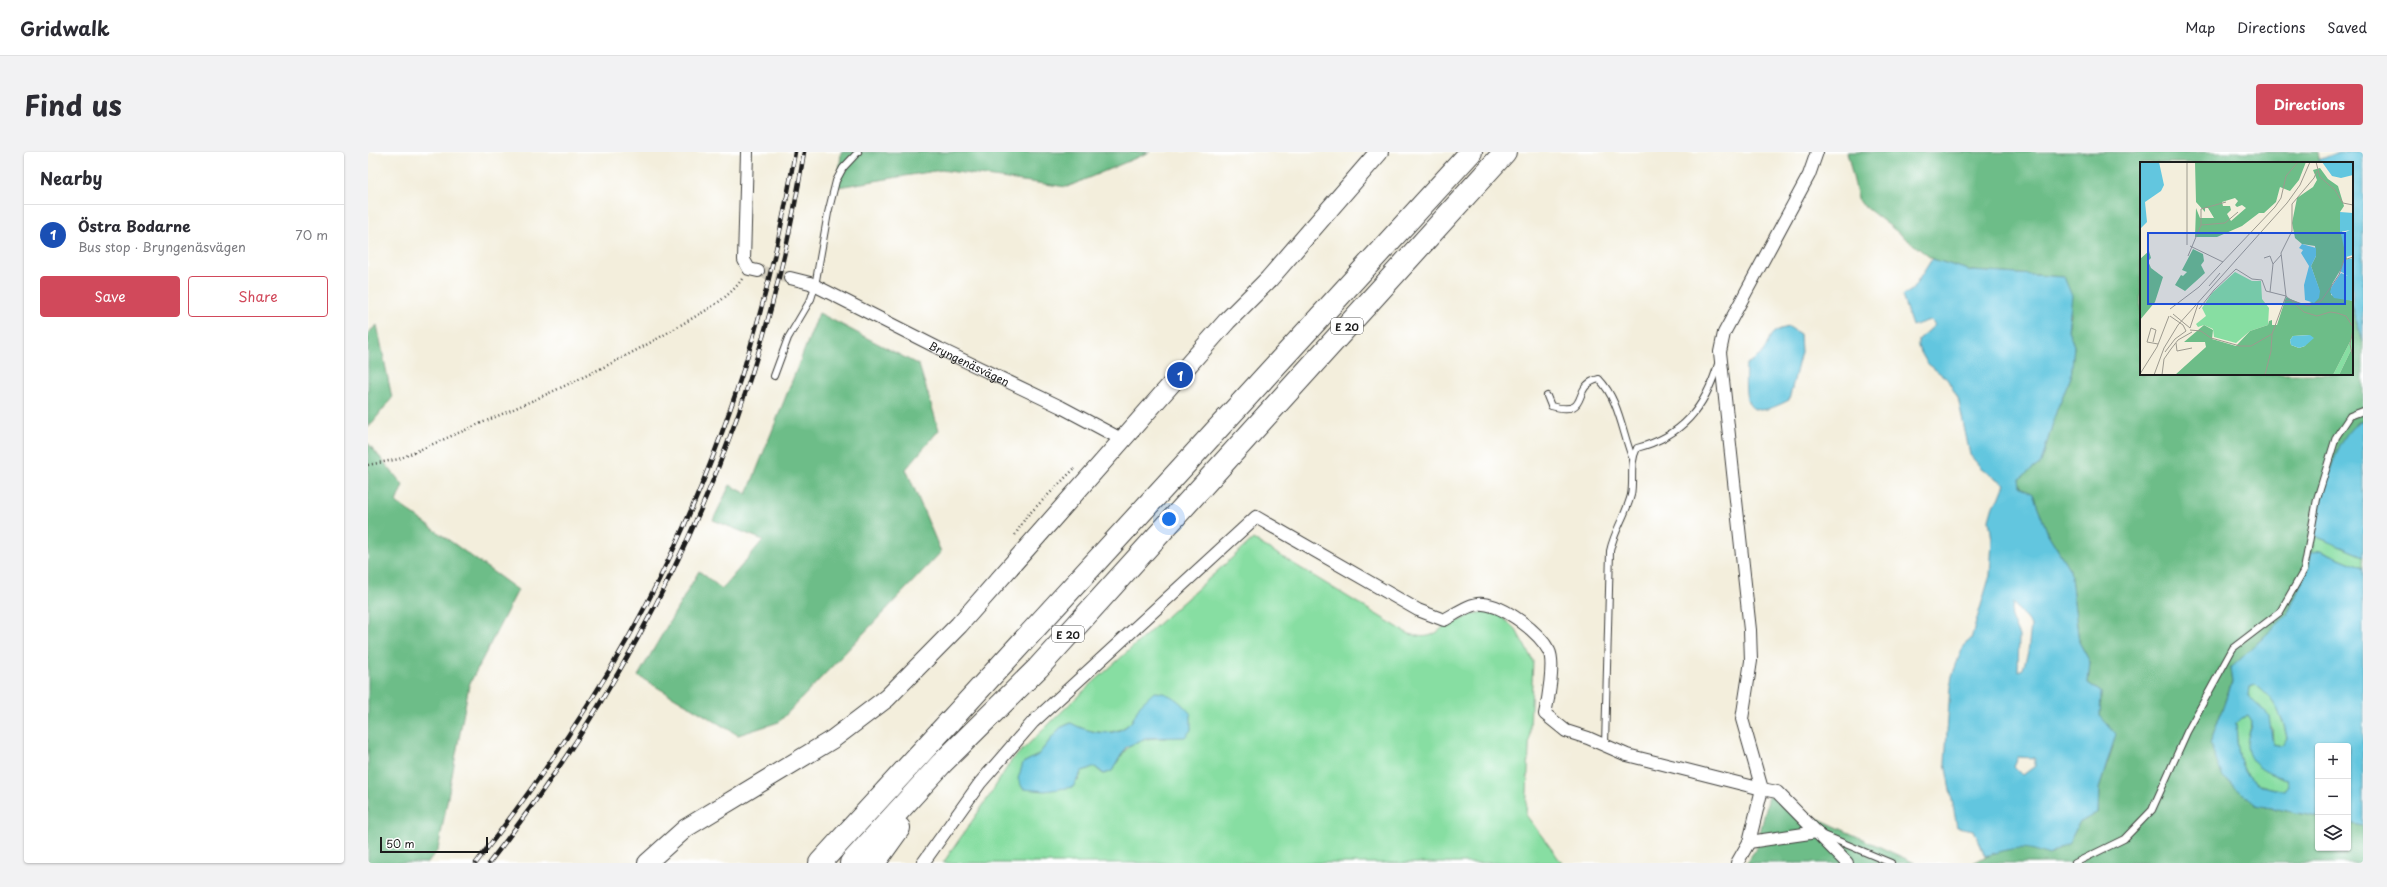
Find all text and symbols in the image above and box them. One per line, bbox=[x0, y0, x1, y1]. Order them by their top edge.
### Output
text: Gridwalk bbox=[20, 14, 110, 42]
text: Map bbox=[2185, 17, 2215, 38]
text: Directions bbox=[2237, 17, 2305, 38]
text: Saved bbox=[2327, 17, 2367, 38]
text: Find us bbox=[24, 83, 122, 126]
button: Directions bbox=[2256, 84, 2363, 125]
inset map bbox=[2140, 162, 2353, 375]
text: Nearby bbox=[40, 165, 102, 191]
text: Östra Bodarne bbox=[78, 214, 191, 237]
text: 1 bbox=[50, 225, 56, 244]
text: 70 m bbox=[295, 225, 328, 244]
text: Bus stop · Bryngenäsvägen bbox=[78, 237, 246, 256]
button: Save bbox=[40, 276, 180, 317]
button: Share bbox=[188, 276, 328, 317]
road number: E 20 bbox=[1331, 318, 1363, 334]
street label: Bryngenäsvägen bbox=[926, 336, 1013, 390]
pin: 1 bbox=[1167, 360, 1193, 390]
your location bbox=[1159, 509, 1179, 529]
road number: E 20 bbox=[1052, 626, 1084, 642]
map controls bbox=[2315, 743, 2351, 851]
button: + bbox=[2315, 743, 2351, 779]
button: − bbox=[2315, 779, 2351, 815]
button: layers bbox=[2315, 815, 2351, 851]
scale bar bbox=[380, 835, 488, 854]
text: 50 m bbox=[386, 835, 415, 852]

